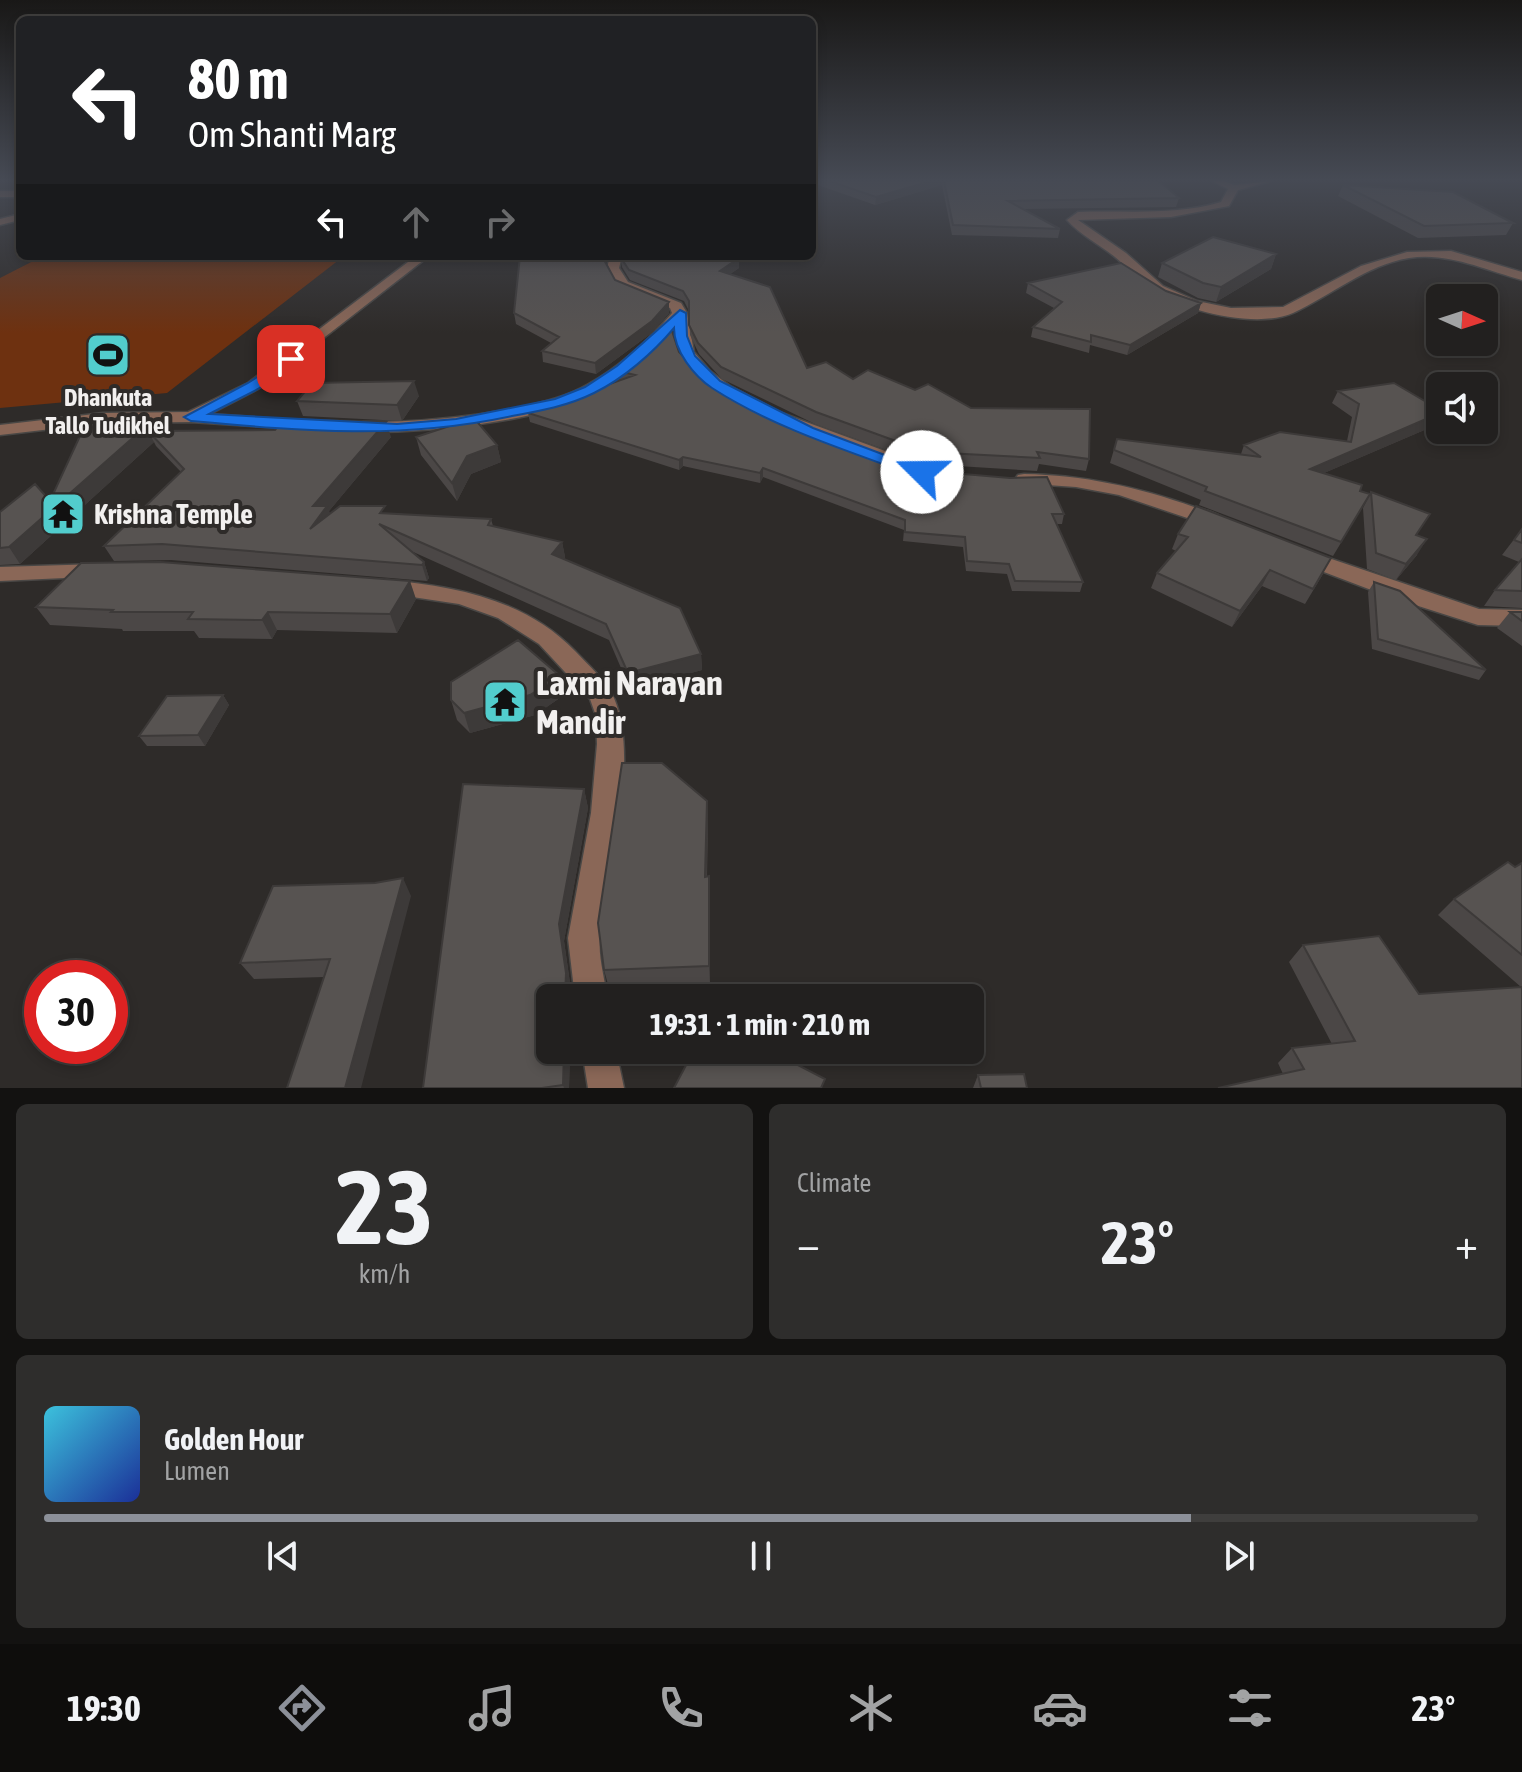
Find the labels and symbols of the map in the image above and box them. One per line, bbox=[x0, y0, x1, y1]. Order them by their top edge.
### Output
north arrow bbox=[1426, 284, 1498, 356]
pin bbox=[257, 325, 325, 393]
sports icon: Dhankuta Tallo Tudikhel bbox=[84, 331, 132, 379]
place label: Dhankuta Tallo Tudikhel bbox=[46, 384, 171, 439]
position arrow bbox=[880, 430, 964, 514]
temple icon: Krishna Temple bbox=[39, 490, 87, 538]
place label: Krishna Temple bbox=[94, 498, 253, 530]
place label: Laxmi Narayan Mandir bbox=[536, 663, 723, 741]
temple icon: Laxmi Narayan Mandir bbox=[481, 678, 529, 726]
speed limit sign: 30 bbox=[24, 960, 128, 1064]

